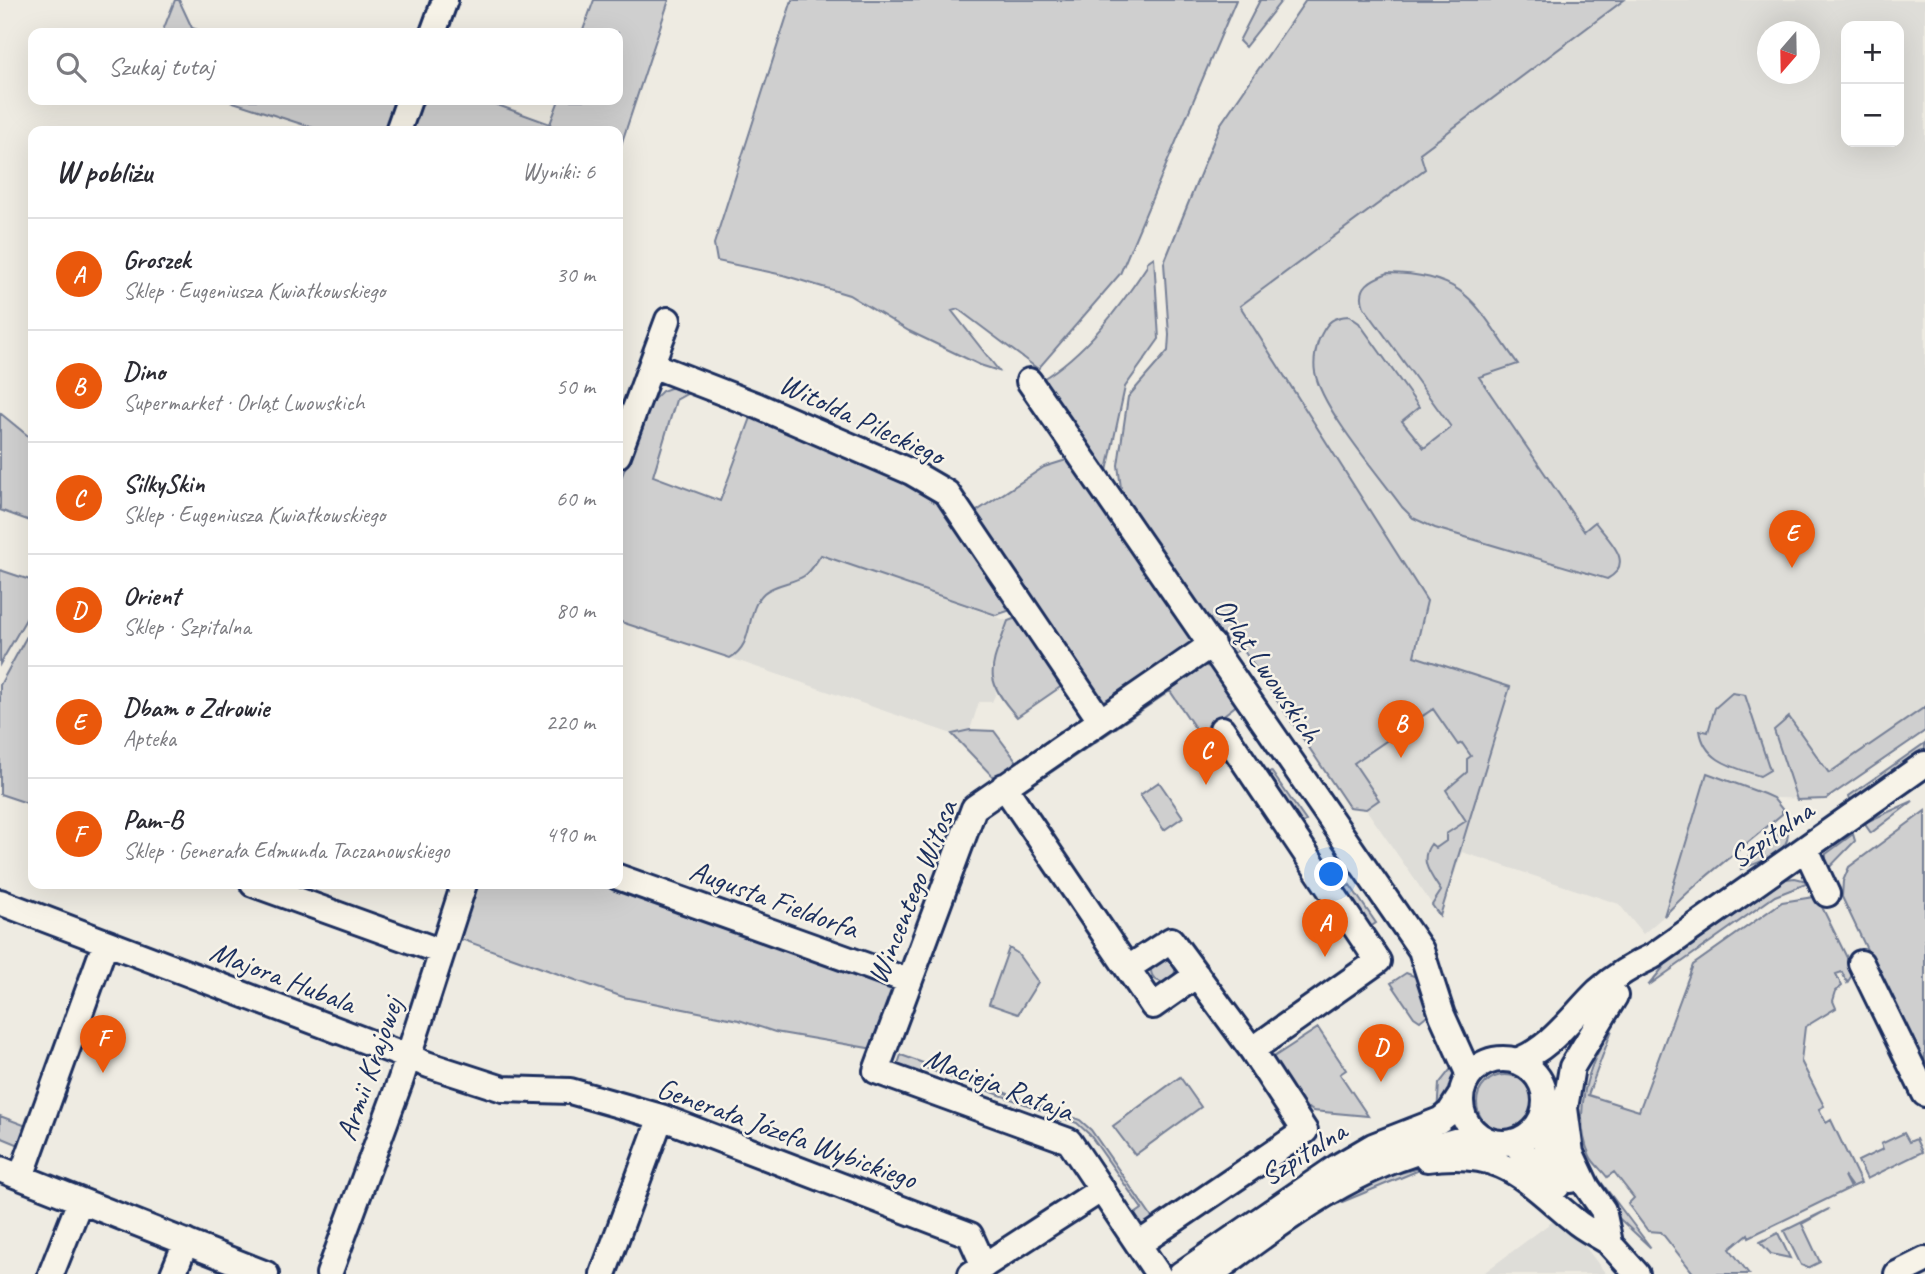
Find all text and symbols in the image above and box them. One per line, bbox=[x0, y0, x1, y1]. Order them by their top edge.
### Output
north arrow bbox=[1757, 21, 1820, 84]
map controls bbox=[1841, 21, 1904, 147]
button: + bbox=[1841, 21, 1904, 84]
search box bbox=[28, 28, 623, 105]
icon: search bbox=[52, 48, 90, 86]
text: Szukaj tutaj bbox=[108, 50, 214, 83]
button: − bbox=[1841, 84, 1904, 147]
text: W pobliżu bbox=[56, 153, 152, 191]
text: Wyniki: 6 bbox=[522, 157, 595, 186]
text: Groszek bbox=[123, 243, 190, 276]
text: A bbox=[73, 260, 85, 289]
text: 30 m bbox=[556, 260, 595, 289]
text: Sklep · Eugeniusza Kwiatkowskiego bbox=[123, 276, 385, 305]
text: Dino bbox=[123, 355, 165, 388]
street label: Witolda Pileckiego bbox=[773, 364, 954, 475]
text: B bbox=[73, 372, 85, 401]
text: 50 m bbox=[556, 372, 595, 401]
text: Supermarket · Orląt Lwowskich bbox=[123, 388, 364, 417]
text: SilkySkin bbox=[123, 467, 204, 500]
text: C bbox=[74, 484, 84, 513]
text: 60 m bbox=[556, 484, 595, 513]
text: Sklep · Eugeniusza Kwiatkowskiego bbox=[123, 500, 385, 529]
pin: E bbox=[1769, 510, 1815, 568]
text: Orient bbox=[123, 579, 180, 612]
street label: Orląt Lwowskich bbox=[1205, 590, 1332, 752]
text: D bbox=[72, 596, 86, 625]
text: 80 m bbox=[556, 596, 595, 625]
text: Sklep · Szpitalna bbox=[123, 612, 251, 641]
text: Dbam o Zdrowie bbox=[123, 691, 269, 724]
pin: B bbox=[1378, 700, 1424, 758]
text: E bbox=[73, 708, 85, 737]
text: 220 m bbox=[546, 708, 595, 737]
text: Apteka bbox=[123, 724, 176, 753]
pin: C bbox=[1183, 727, 1229, 785]
street label: Szpitalna bbox=[1721, 790, 1823, 877]
street label: Wincentego Witosa bbox=[858, 793, 967, 989]
text: Pam-B bbox=[123, 803, 183, 836]
text: F bbox=[74, 820, 84, 849]
text: 490 m bbox=[546, 820, 595, 849]
text: Sklep · Generała Edmunda Taczanowskiego bbox=[123, 836, 449, 865]
street label: Augusta Fieldorfa bbox=[685, 851, 865, 948]
your location bbox=[1314, 857, 1348, 891]
pin: A bbox=[1302, 899, 1348, 957]
street label: Majora Hubala bbox=[205, 932, 363, 1023]
street label: Armii Krajowej bbox=[327, 990, 412, 1145]
pin: F bbox=[80, 1015, 126, 1073]
pin: D bbox=[1358, 1024, 1404, 1082]
street label: Macieja Rataja bbox=[919, 1038, 1081, 1130]
street label: Generała Józefa Wybickiego bbox=[652, 1068, 923, 1198]
street label: Szpitalna bbox=[1253, 1110, 1355, 1194]

